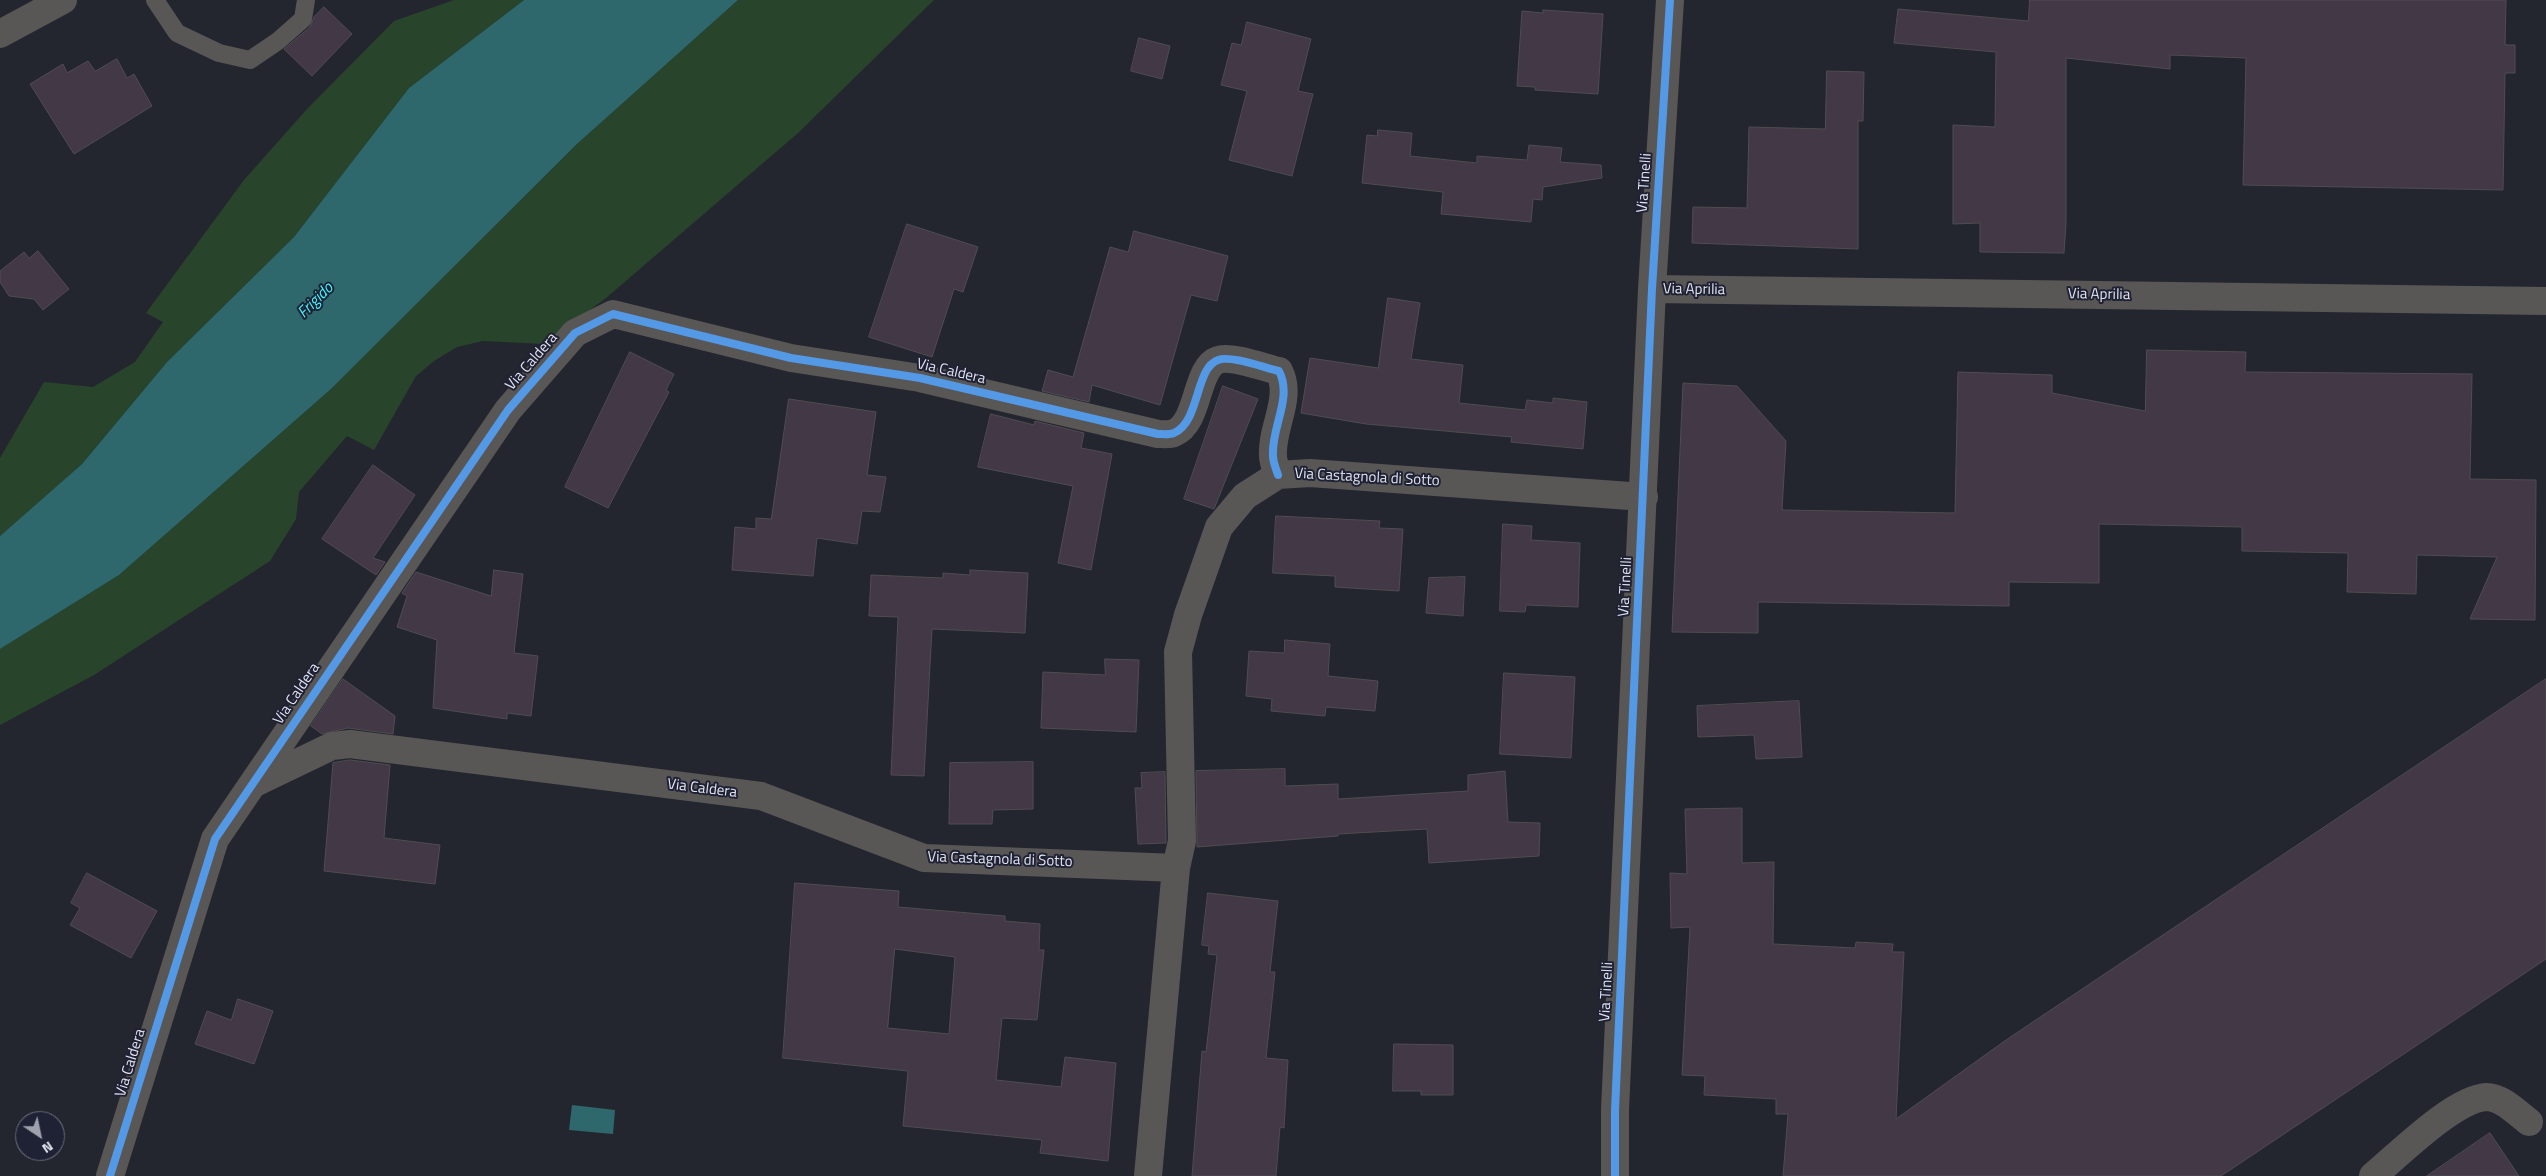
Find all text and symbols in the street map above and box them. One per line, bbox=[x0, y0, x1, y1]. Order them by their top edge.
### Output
street label: Via Tinelli bbox=[1634, 153, 1656, 213]
water label: Frigido bbox=[294, 279, 338, 323]
street label: Via Aprilia bbox=[1663, 280, 1725, 300]
street label: Via Aprilia bbox=[2068, 285, 2130, 305]
street label: Via Caldera bbox=[502, 330, 562, 394]
street label: Via Caldera bbox=[915, 355, 987, 389]
street label: Via Castagnola di Sotto bbox=[1294, 465, 1440, 491]
street label: Via Tinelli bbox=[1615, 557, 1637, 617]
street label: Via Caldera bbox=[270, 660, 324, 728]
street label: Via Caldera bbox=[666, 776, 738, 802]
street label: Via Castagnola di Sotto bbox=[927, 848, 1073, 872]
street label: Via Tinelli bbox=[1596, 962, 1618, 1022]
street label: Via Caldera bbox=[112, 1027, 150, 1099]
north arrow bbox=[15, 1111, 65, 1161]
text: N bbox=[38, 1137, 58, 1159]

